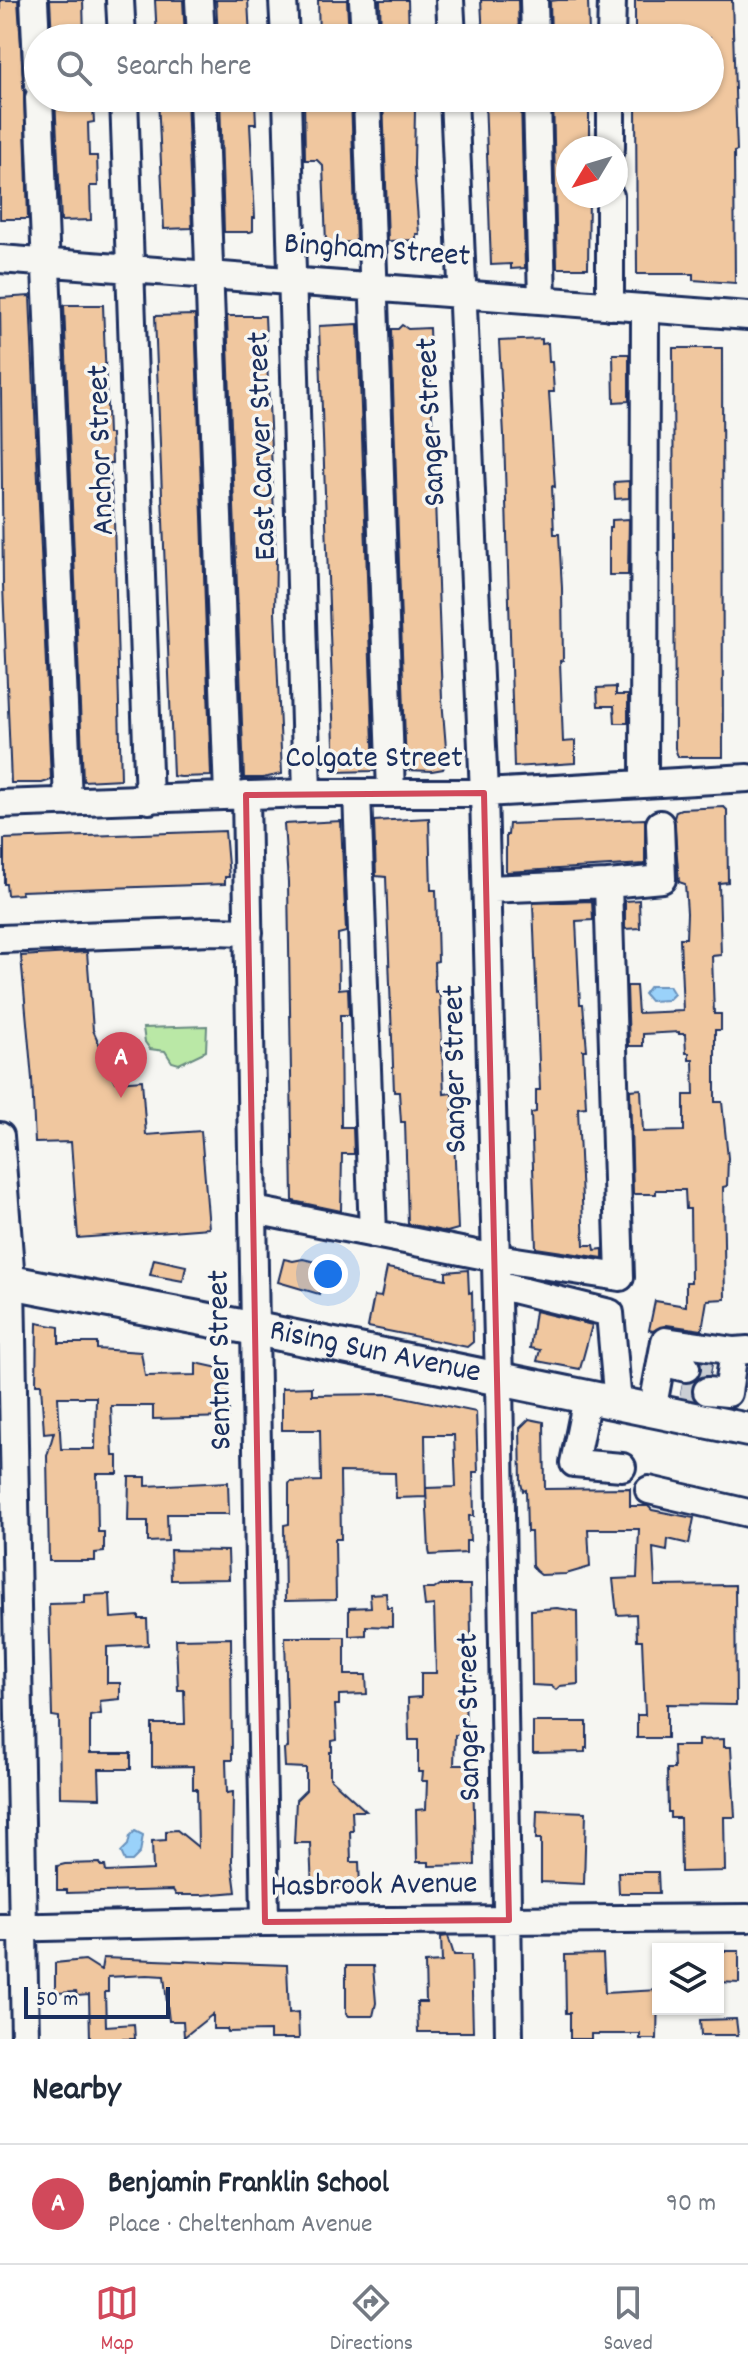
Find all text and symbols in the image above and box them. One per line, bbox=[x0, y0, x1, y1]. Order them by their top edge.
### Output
search box bbox=[24, 24, 724, 112]
icon: search bbox=[52, 46, 96, 90]
text: Search here bbox=[116, 47, 252, 90]
north arrow bbox=[556, 136, 628, 208]
street label: Bingham Street bbox=[282, 223, 472, 281]
street label: East Carver Street bbox=[237, 330, 291, 561]
street label: Sanger Street bbox=[406, 336, 460, 508]
street label: Anchor Street bbox=[77, 364, 129, 536]
street label: Colgate Street bbox=[285, 737, 463, 783]
street label: Sanger Street bbox=[433, 984, 481, 1154]
pin: A bbox=[95, 1032, 147, 1098]
your location bbox=[308, 1254, 348, 1294]
street label: Sentner Street bbox=[197, 1269, 247, 1451]
street label: Rising Sun Avenue bbox=[265, 1309, 485, 1398]
street label: Sanger Street bbox=[447, 1632, 495, 1802]
street label: Hasbrook Avenue bbox=[270, 1862, 478, 1912]
map controls bbox=[652, 1943, 724, 2015]
button: layers bbox=[652, 1943, 724, 2015]
scale bar bbox=[24, 1983, 170, 2019]
text: 50 m bbox=[36, 1985, 78, 2016]
text: Nearby bbox=[32, 2067, 121, 2116]
text: Benjamin Franklin School bbox=[108, 2164, 389, 2207]
text: A bbox=[51, 2186, 65, 2223]
text: 90 m bbox=[666, 2186, 716, 2223]
text: Place · Cheltenham Avenue bbox=[108, 2207, 372, 2244]
tab: Map bbox=[95, 2281, 139, 2360]
tab: Directions bbox=[330, 2281, 413, 2360]
tab: Saved bbox=[604, 2281, 653, 2360]

